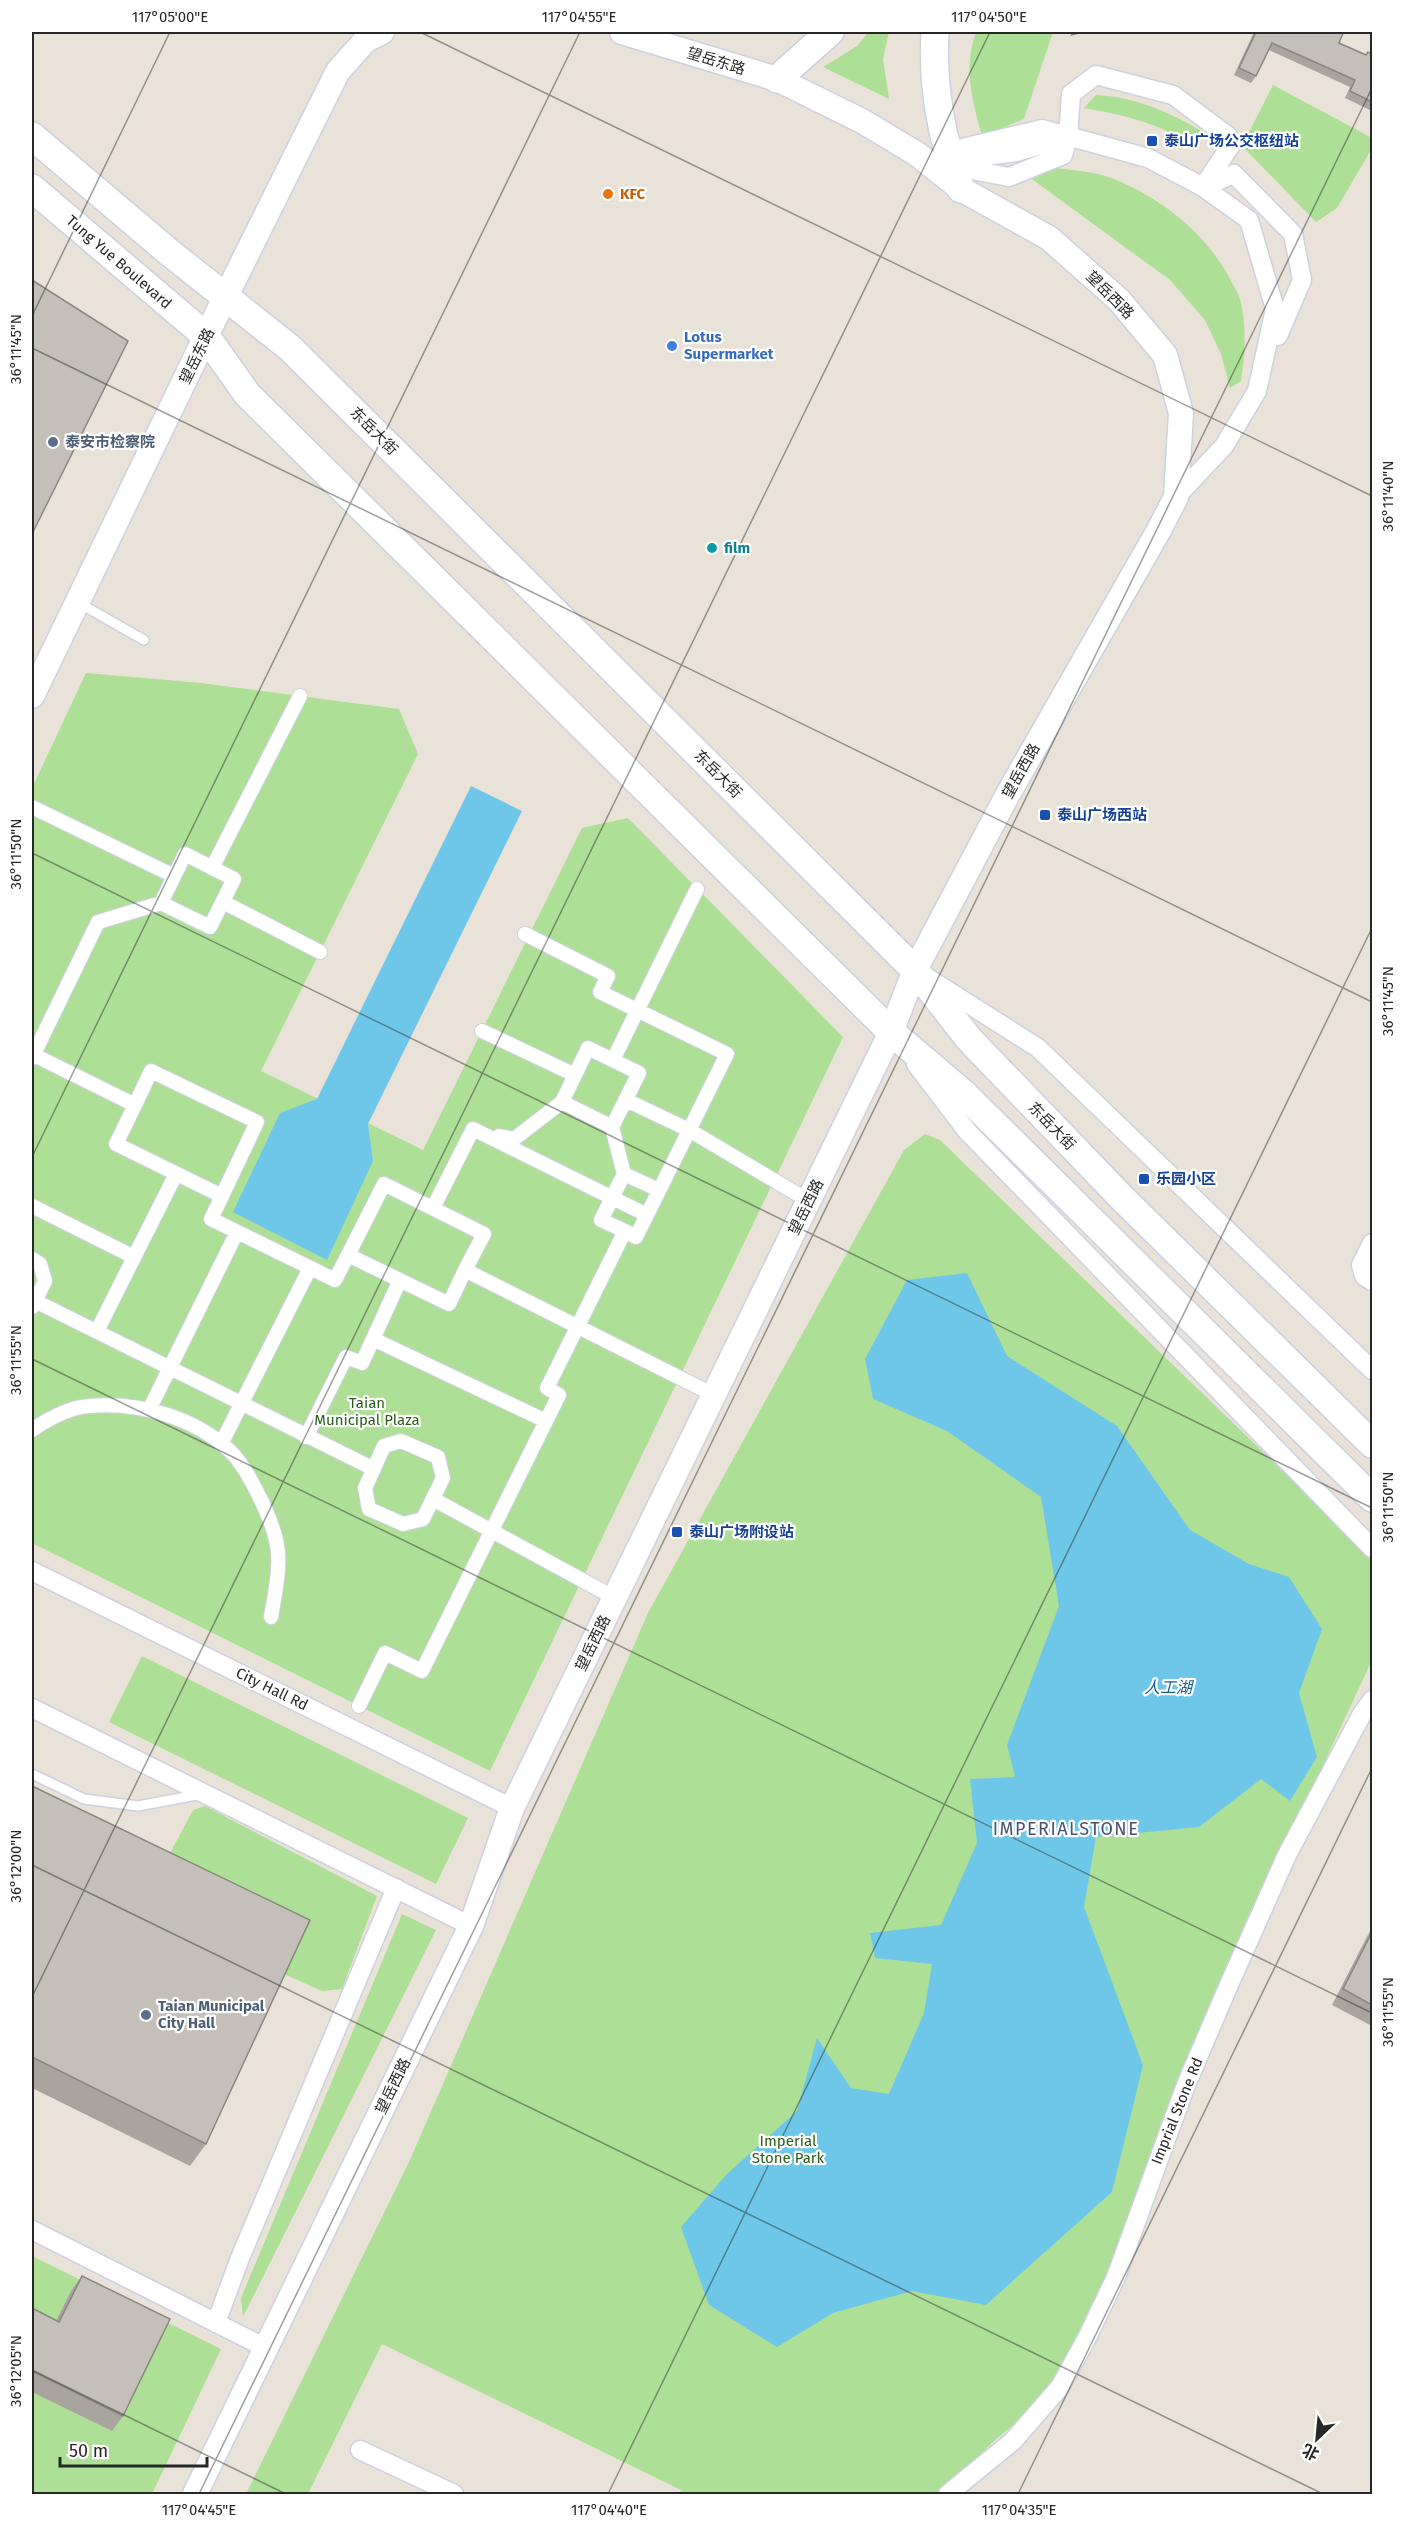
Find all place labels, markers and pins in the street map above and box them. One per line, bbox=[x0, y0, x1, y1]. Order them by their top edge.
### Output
place label: 泰山广场公交枢纽站 bbox=[1164, 132, 1299, 150]
marker: 泰山广场公交枢纽站 bbox=[1145, 134, 1159, 148]
place label: KFC bbox=[620, 185, 646, 203]
marker: KFC bbox=[601, 187, 615, 201]
place label: Lotus Supermarket bbox=[684, 328, 774, 363]
marker: Lotus Supermarket bbox=[665, 339, 679, 353]
place label: 泰安市检察院 bbox=[65, 433, 155, 451]
marker: 泰安市检察院 bbox=[46, 435, 60, 449]
place label: film bbox=[724, 539, 750, 557]
marker: film bbox=[705, 541, 719, 555]
place label: 泰山广场西站 bbox=[1057, 806, 1147, 824]
marker: 泰山广场西站 bbox=[1038, 808, 1052, 822]
place label: 乐园小区 bbox=[1156, 1170, 1216, 1188]
marker: 乐园小区 bbox=[1137, 1172, 1151, 1186]
place label: 泰山广场附设站 bbox=[689, 1523, 794, 1541]
marker: 泰山广场附设站 bbox=[670, 1525, 684, 1539]
place label: Taian Municipal City Hall bbox=[158, 1997, 265, 2032]
marker: Taian Municipal City Hall bbox=[139, 2008, 153, 2022]

